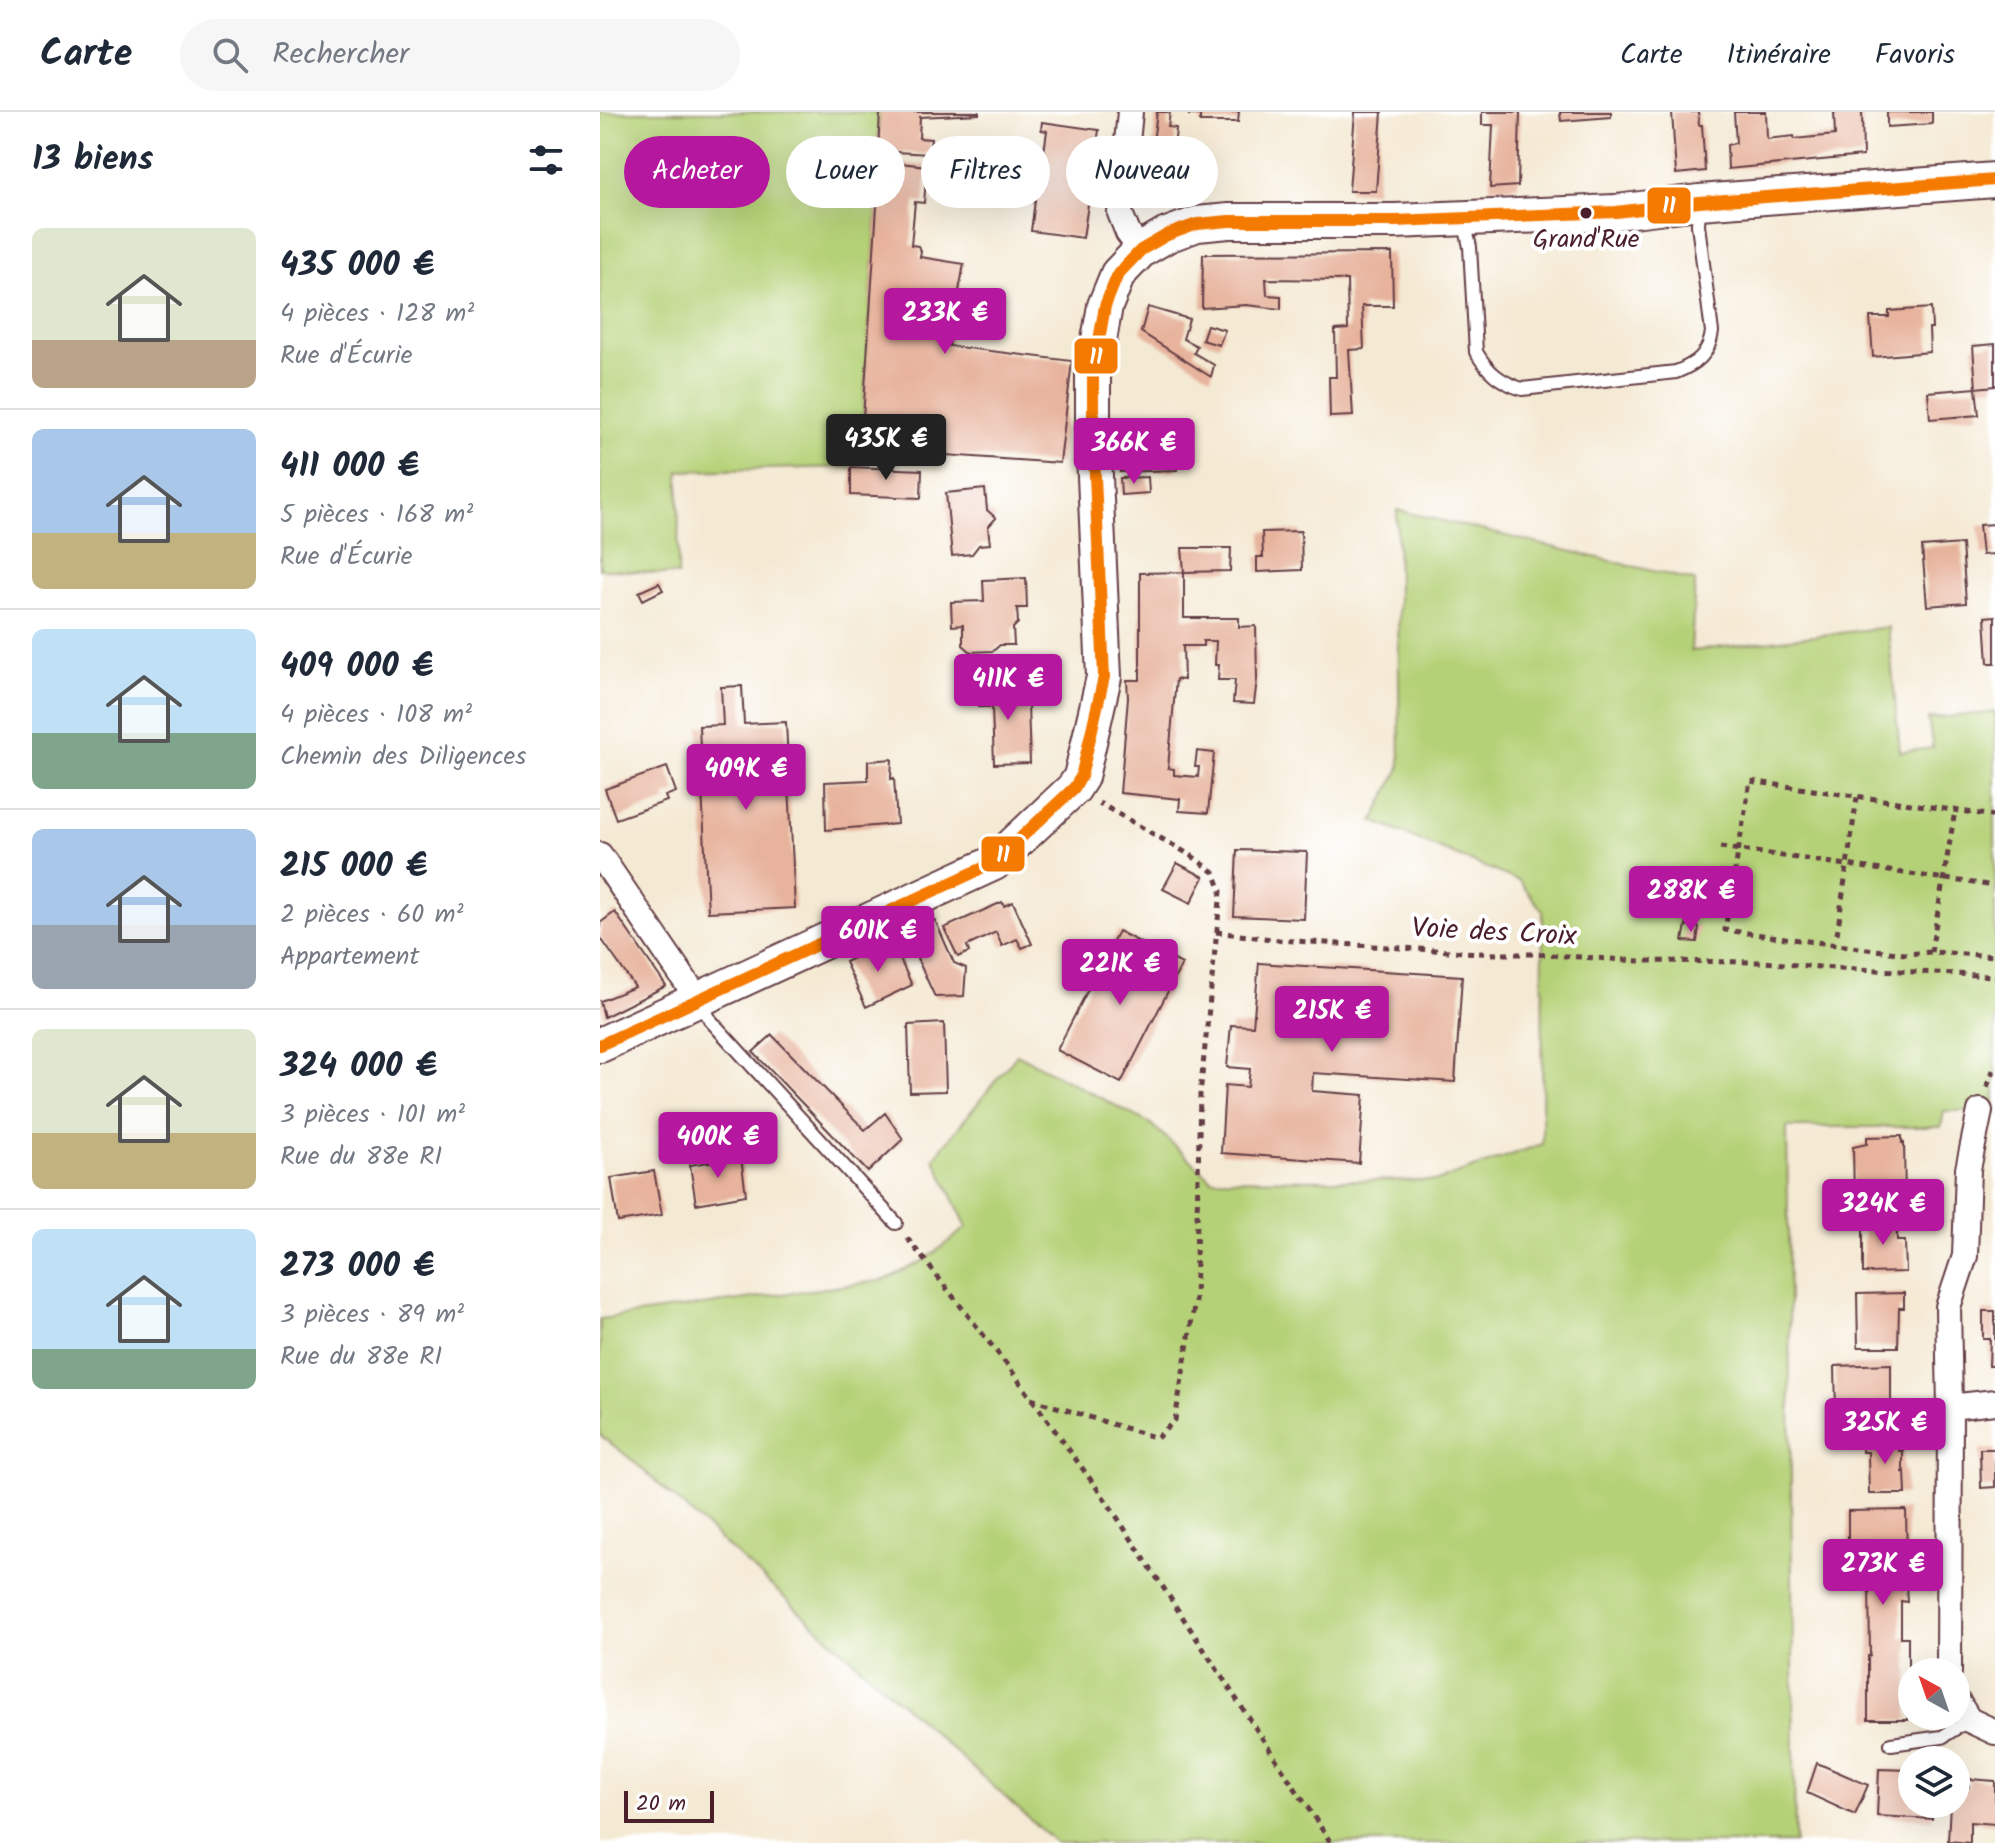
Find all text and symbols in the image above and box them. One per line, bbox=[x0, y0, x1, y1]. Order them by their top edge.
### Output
search box bbox=[180, 19, 740, 91]
text: Carte bbox=[40, 25, 132, 85]
text: Rechercher bbox=[272, 31, 409, 79]
icon: search bbox=[208, 33, 252, 77]
text: Carte bbox=[1620, 33, 1683, 78]
text: Itinéraire bbox=[1727, 33, 1831, 78]
text: Favoris bbox=[1875, 33, 1955, 78]
text: 13 biens bbox=[32, 133, 153, 187]
chip: Acheter bbox=[624, 136, 770, 208]
chip: Louer bbox=[786, 136, 905, 208]
chip: Filtres bbox=[921, 136, 1050, 208]
chip: Nouveau bbox=[1066, 136, 1218, 208]
icon: filters bbox=[524, 138, 568, 182]
line badge: 11 bbox=[1646, 186, 1692, 225]
text: 11 bbox=[1662, 190, 1676, 225]
marker: Grand'Rue bbox=[1578, 205, 1594, 221]
place label: Grand'Rue bbox=[1533, 219, 1640, 261]
text: 435 000 € bbox=[280, 239, 434, 293]
icon: home bbox=[96, 260, 192, 356]
pin: 233K € bbox=[880, 288, 1010, 356]
text: 4 pièces · 128 m² bbox=[280, 293, 474, 335]
text: 233K € bbox=[902, 293, 988, 335]
text: Rue d'Écurie bbox=[280, 335, 412, 377]
line badge: 11 bbox=[1073, 337, 1119, 375]
text: 11 bbox=[1089, 341, 1103, 376]
pin: 435K € bbox=[821, 414, 951, 482]
pin: 366K € bbox=[1069, 418, 1199, 486]
text: 435K € bbox=[844, 419, 928, 461]
text: 366K € bbox=[1092, 423, 1176, 465]
text: 411 000 € bbox=[280, 440, 419, 494]
icon: home bbox=[96, 461, 192, 557]
text: 5 pièces · 168 m² bbox=[280, 494, 473, 536]
text: Rue d'Écurie bbox=[280, 536, 412, 578]
text: 409 000 € bbox=[280, 640, 433, 694]
pin: 411K € bbox=[943, 654, 1073, 722]
text: 411K € bbox=[972, 659, 1044, 701]
icon: home bbox=[96, 661, 192, 757]
text: 4 pièces · 108 m² bbox=[280, 694, 472, 736]
text: Chemin des Diligences bbox=[280, 736, 526, 778]
pin: 409K € bbox=[681, 744, 811, 812]
text: 409K € bbox=[705, 749, 787, 791]
line badge: 11 bbox=[980, 835, 1026, 873]
text: 11 bbox=[996, 839, 1010, 874]
text: 215 000 € bbox=[280, 840, 427, 894]
icon: home bbox=[96, 861, 192, 957]
pin: 288K € bbox=[1626, 866, 1756, 934]
text: 288K € bbox=[1647, 871, 1735, 913]
text: 2 pièces · 60 m² bbox=[280, 894, 463, 936]
pin: 601K € bbox=[813, 906, 943, 974]
street label: Voie des Croix bbox=[1410, 906, 1579, 960]
text: 601K € bbox=[839, 911, 917, 953]
text: Appartement bbox=[280, 936, 420, 978]
pin: 221K € bbox=[1055, 939, 1185, 1007]
text: 221K € bbox=[1080, 944, 1160, 986]
pin: 215K € bbox=[1267, 986, 1397, 1054]
text: 215K € bbox=[1293, 991, 1371, 1033]
text: 324 000 € bbox=[280, 1040, 437, 1094]
icon: home bbox=[96, 1061, 192, 1157]
text: 3 pièces · 101 m² bbox=[280, 1094, 465, 1136]
pin: 400K € bbox=[653, 1112, 783, 1180]
text: 400K € bbox=[677, 1117, 760, 1159]
text: Rue du 88e RI bbox=[280, 1136, 442, 1178]
pin: 324K € bbox=[1818, 1179, 1948, 1247]
text: 324K € bbox=[1840, 1184, 1926, 1226]
text: 273 000 € bbox=[280, 1240, 435, 1294]
icon: home bbox=[96, 1261, 192, 1357]
text: 3 pièces · 89 m² bbox=[280, 1294, 464, 1336]
text: Rue du 88e RI bbox=[280, 1336, 442, 1378]
pin: 325K € bbox=[1820, 1398, 1950, 1466]
text: 325K € bbox=[1843, 1403, 1927, 1445]
pin: 273K € bbox=[1818, 1539, 1948, 1607]
text: 273K € bbox=[1841, 1544, 1925, 1586]
north arrow bbox=[1898, 1658, 1970, 1730]
map controls bbox=[1898, 1658, 1970, 1818]
button: layers bbox=[1898, 1746, 1970, 1818]
scale bar bbox=[624, 1787, 714, 1823]
text: 20 m bbox=[636, 1787, 686, 1822]

